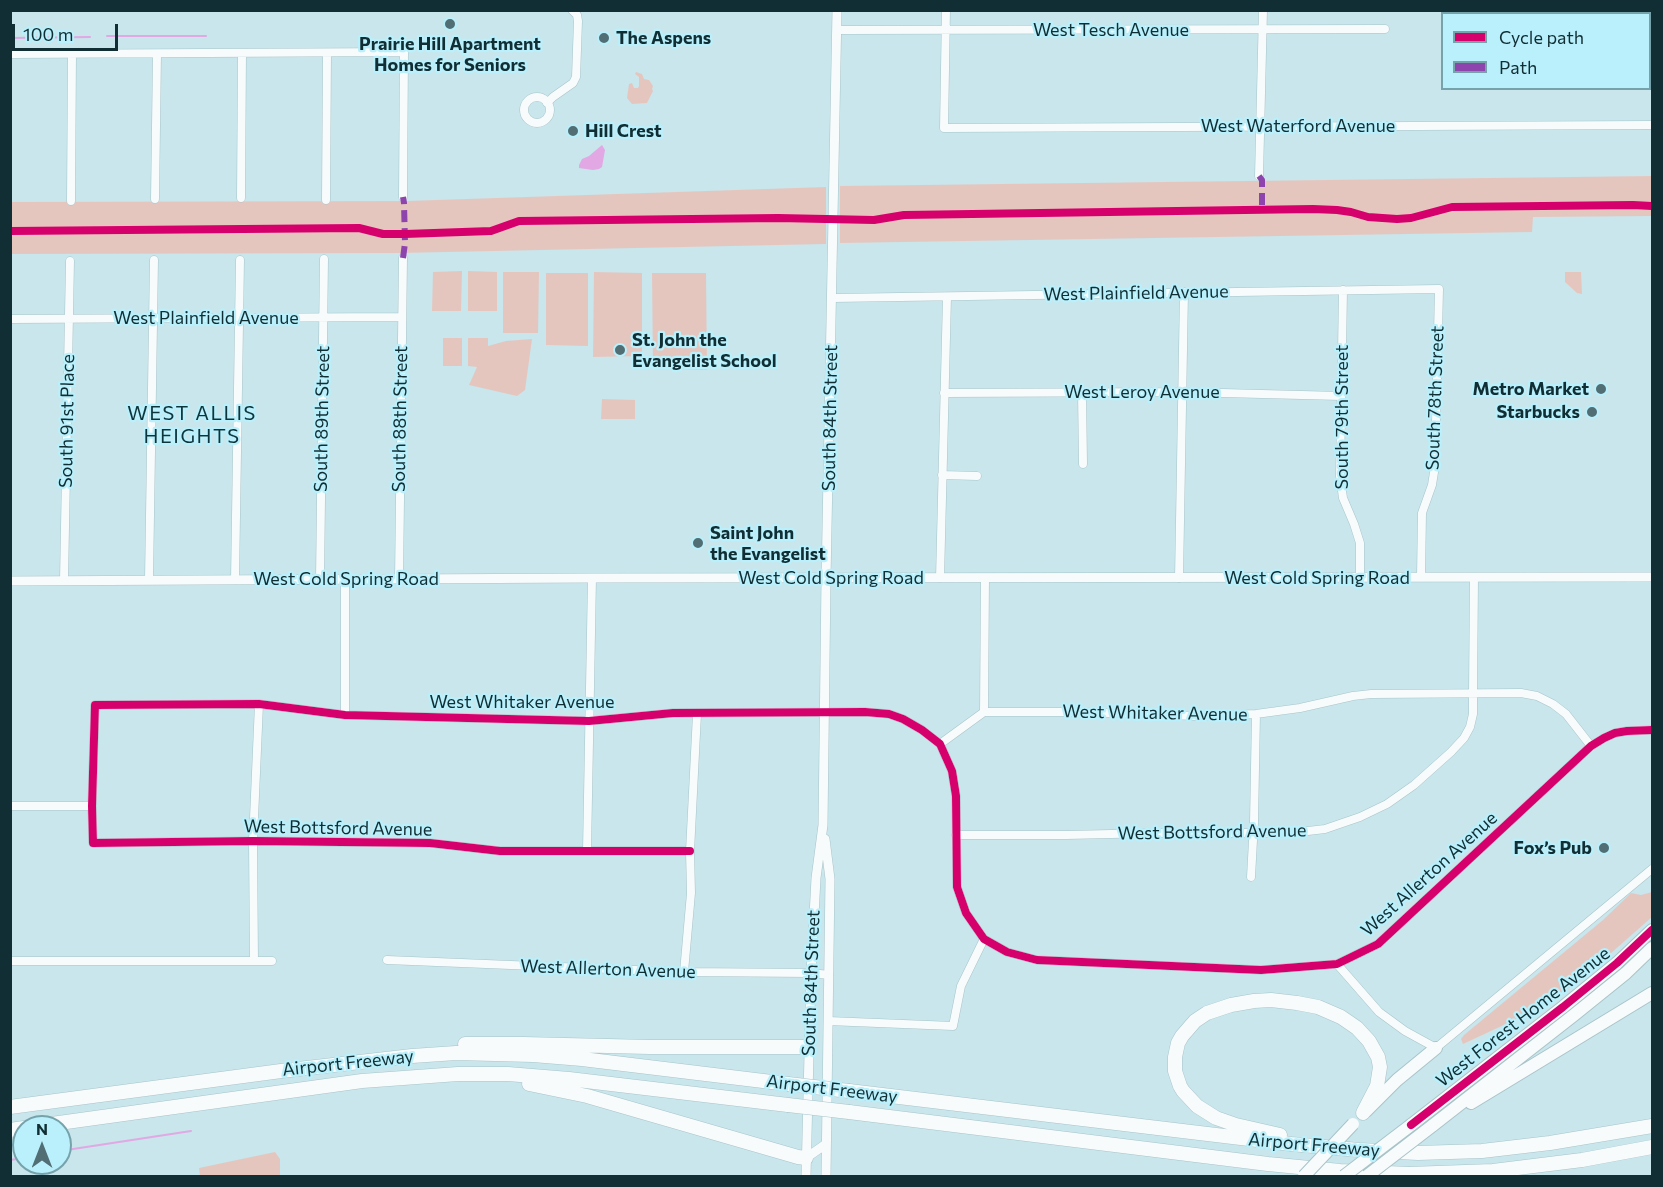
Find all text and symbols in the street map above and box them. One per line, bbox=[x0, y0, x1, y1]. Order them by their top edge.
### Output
scale bar bbox=[15, 12, 122, 50]
legend bbox=[1441, 12, 1651, 90]
marker: Prairie Hill Apartment Homes for Seniors bbox=[443, 17, 457, 31]
street label: West Tesch Avenue bbox=[1033, 19, 1189, 41]
text: 100 m bbox=[23, 23, 73, 45]
text: Cycle path bbox=[1499, 26, 1584, 48]
place label: The Aspens bbox=[616, 27, 711, 49]
marker: The Aspens bbox=[597, 31, 611, 45]
place label: Prairie Hill Apartment Homes for Seniors bbox=[359, 33, 541, 76]
text: Path bbox=[1499, 56, 1537, 78]
street label: West Waterford Avenue bbox=[1201, 115, 1395, 137]
place label: Hill Crest bbox=[585, 120, 662, 142]
marker: Hill Crest bbox=[566, 124, 580, 138]
street label: West Plainfield Avenue bbox=[1043, 281, 1229, 305]
street label: West Plainfield Avenue bbox=[113, 307, 299, 329]
street label: South 78th Street bbox=[1422, 325, 1448, 471]
place label: St. John the Evangelist School bbox=[632, 329, 777, 372]
marker: St. John the Evangelist School bbox=[613, 343, 627, 357]
street label: South 84th Street bbox=[818, 345, 842, 491]
street label: South 79th Street bbox=[1331, 345, 1353, 489]
street label: South 89th Street bbox=[310, 346, 334, 492]
street label: South 88th Street bbox=[388, 346, 412, 492]
street label: South 91st Place bbox=[55, 354, 79, 488]
place label: Metro Market bbox=[1472, 378, 1589, 400]
street label: West Leroy Avenue bbox=[1064, 381, 1220, 403]
marker: Metro Market bbox=[1594, 382, 1608, 396]
district label: WEST ALLIS HEIGHTS bbox=[127, 401, 257, 448]
place label: Starbucks bbox=[1496, 401, 1580, 423]
marker: Starbucks bbox=[1585, 405, 1599, 419]
place label: Saint John the Evangelist bbox=[710, 522, 826, 564]
marker: Saint John the Evangelist bbox=[691, 536, 705, 550]
street label: West Cold Spring Road bbox=[738, 567, 924, 589]
street label: West Cold Spring Road bbox=[1224, 567, 1410, 589]
street label: West Cold Spring Road bbox=[253, 568, 439, 590]
street label: West Whitaker Avenue bbox=[429, 691, 615, 713]
street label: West Whitaker Avenue bbox=[1062, 701, 1248, 725]
street label: West Allerton Avenue bbox=[1357, 807, 1501, 941]
street label: West Bottsford Avenue bbox=[243, 816, 433, 840]
street label: West Bottsford Avenue bbox=[1117, 820, 1307, 844]
place label: Fox’s Pub bbox=[1514, 837, 1592, 859]
marker: Fox’s Pub bbox=[1597, 841, 1611, 855]
street label: South 84th Street bbox=[798, 910, 824, 1056]
street label: West Forest Home Avenue bbox=[1432, 942, 1614, 1092]
street label: West Allerton Avenue bbox=[520, 955, 696, 983]
street label: Airport Freeway bbox=[281, 1045, 415, 1081]
street label: Airport Freeway bbox=[765, 1070, 899, 1108]
north arrow bbox=[12, 1115, 72, 1175]
text: N bbox=[36, 1119, 48, 1138]
street label: Airport Freeway bbox=[1247, 1128, 1381, 1162]

